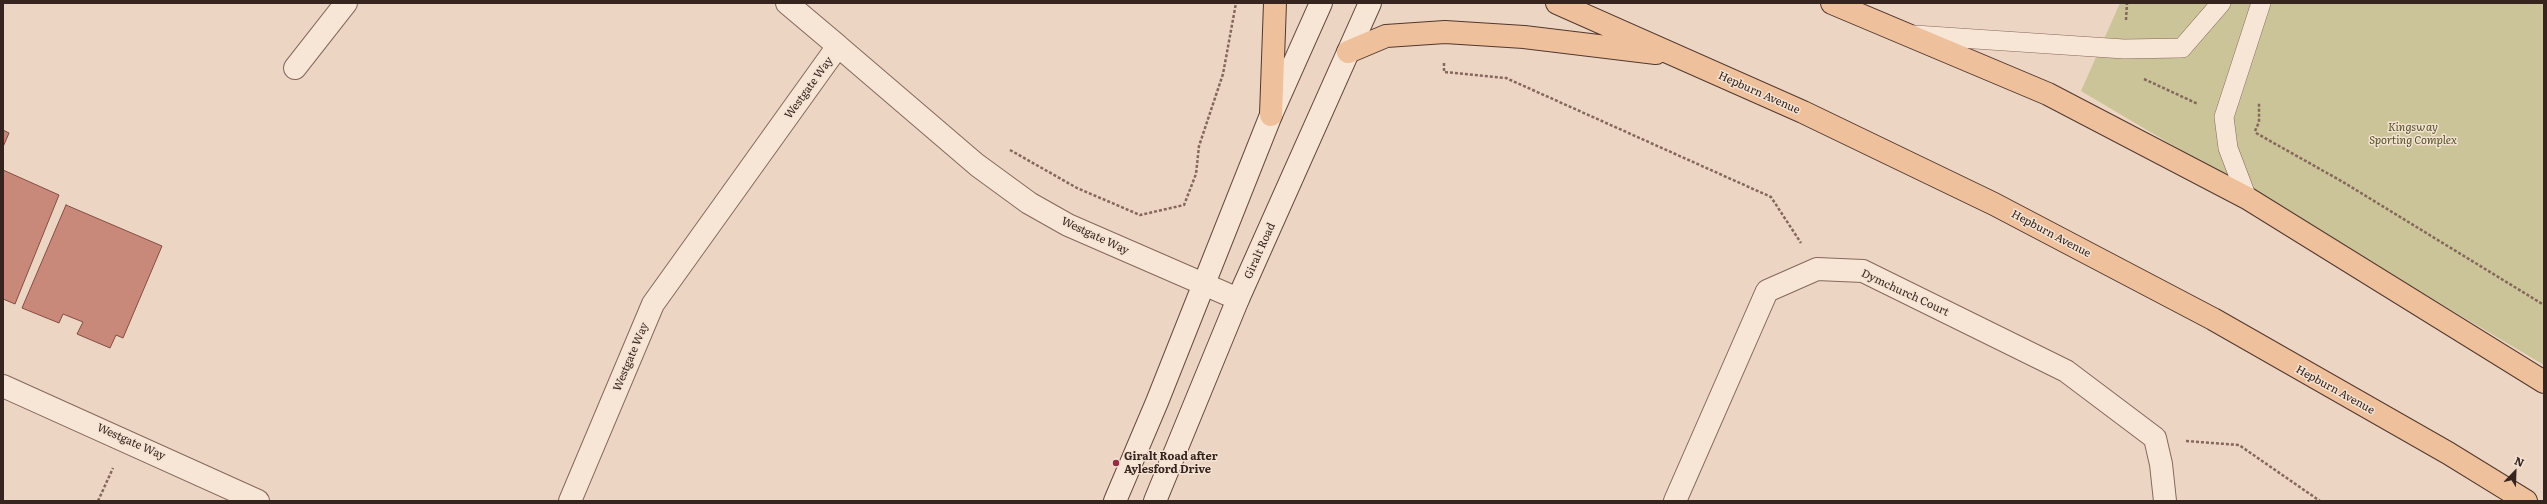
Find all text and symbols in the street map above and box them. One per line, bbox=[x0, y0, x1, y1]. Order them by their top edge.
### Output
street label: Westgate Way bbox=[782, 54, 836, 122]
street label: Hepburn Avenue bbox=[1716, 69, 1802, 117]
park label: Kingsway Sporting Complex bbox=[2369, 121, 2457, 147]
street label: Hepburn Avenue bbox=[2009, 207, 2093, 261]
street label: Westgate Way bbox=[1059, 215, 1131, 257]
street label: Giralt Road bbox=[1242, 221, 1278, 281]
street label: Dymchurch Court bbox=[1859, 267, 1951, 319]
street label: Westgate Way bbox=[611, 321, 651, 393]
street label: Hepburn Avenue bbox=[2293, 363, 2377, 417]
street label: Westgate Way bbox=[95, 421, 167, 463]
place label: Giralt Road after Aylesford Drive bbox=[1124, 450, 1218, 476]
north arrow bbox=[2495, 452, 2535, 492]
text: N bbox=[2512, 452, 2527, 470]
marker: Giralt Road after Aylesford Drive bbox=[1111, 458, 1121, 468]

